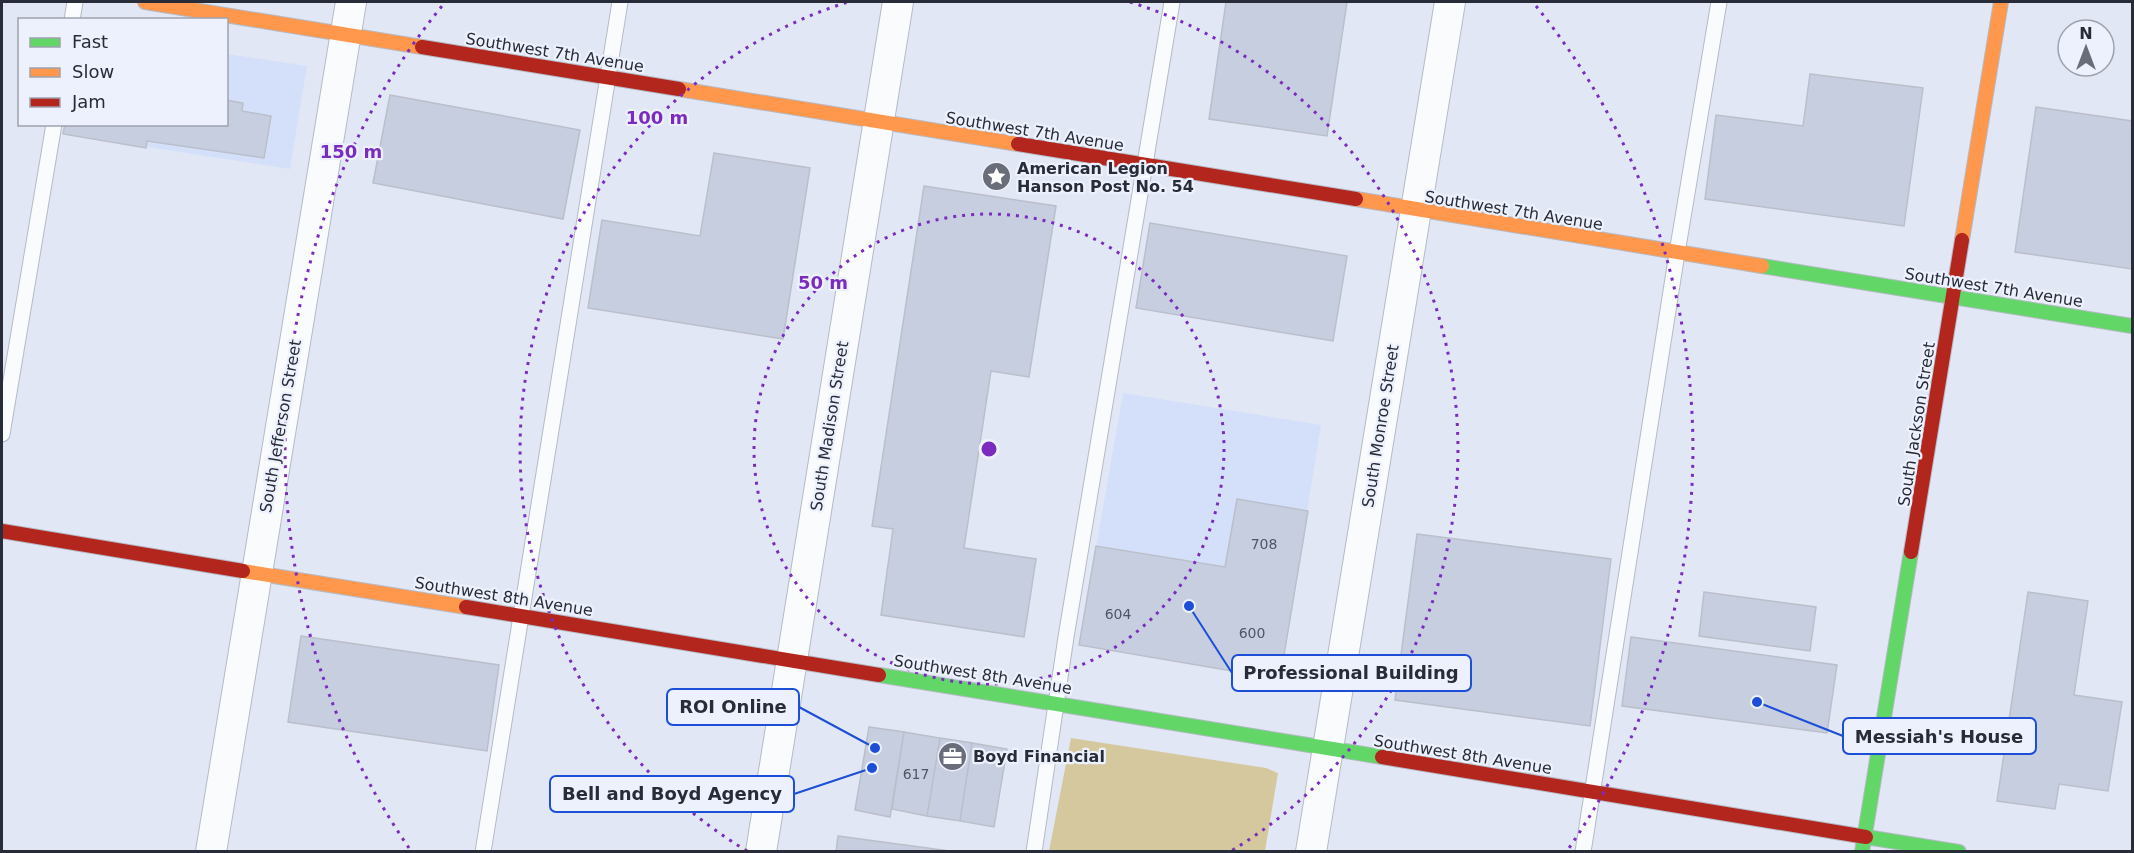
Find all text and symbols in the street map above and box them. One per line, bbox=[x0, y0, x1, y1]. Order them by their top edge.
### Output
legend bbox=[18, 18, 228, 126]
north arrow bbox=[2056, 18, 2116, 78]
text: N bbox=[2079, 24, 2093, 43]
street label: Southwest 7th Avenue bbox=[464, 29, 645, 76]
text: Fast bbox=[72, 31, 108, 52]
text: Slow bbox=[72, 61, 114, 82]
text: Jam bbox=[71, 91, 106, 112]
text: 100 m bbox=[626, 107, 688, 128]
street label: Southwest 7th Avenue bbox=[944, 108, 1125, 155]
text: 150 m bbox=[320, 141, 382, 162]
place label: American Legion Hanson Post No. 54 bbox=[1017, 159, 1194, 196]
place icon: American Legion Hanson Post No. 54 bbox=[980, 161, 1012, 193]
street label: Southwest 7th Avenue bbox=[1423, 187, 1604, 234]
street label: Southwest 7th Avenue bbox=[1903, 264, 2084, 311]
text: 50 m bbox=[798, 272, 848, 293]
street label: South Jefferson Street bbox=[256, 338, 305, 514]
street label: South Madison Street bbox=[807, 340, 852, 512]
street label: South Jackson Street bbox=[1894, 341, 1939, 508]
street label: South Monroe Street bbox=[1358, 343, 1403, 509]
centre of rings bbox=[979, 439, 999, 459]
house number: 708 bbox=[1251, 536, 1277, 552]
street label: Southwest 8th Avenue bbox=[413, 573, 594, 620]
house number: 604 bbox=[1105, 606, 1131, 622]
house number: 600 bbox=[1239, 625, 1265, 641]
street label: Southwest 8th Avenue bbox=[892, 651, 1073, 698]
callout: Professional Building bbox=[1232, 655, 1471, 691]
text: Professional Building bbox=[1243, 662, 1459, 683]
callout: ROI Online bbox=[667, 689, 799, 725]
text: ROI Online bbox=[679, 696, 787, 717]
callout: Messiah's House bbox=[1843, 718, 2036, 754]
text: Messiah's House bbox=[1855, 726, 2023, 747]
street label: Southwest 8th Avenue bbox=[1372, 731, 1553, 778]
office icon: Boyd Financial bbox=[936, 740, 968, 772]
place label: Boyd Financial bbox=[973, 747, 1105, 766]
house number: 617 bbox=[903, 766, 929, 782]
callout: Bell and Boyd Agency bbox=[550, 776, 794, 812]
text: Bell and Boyd Agency bbox=[562, 783, 782, 804]

